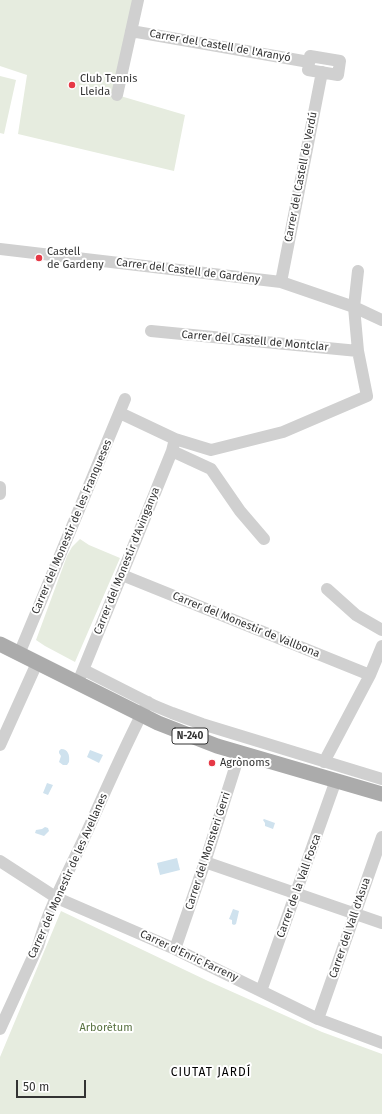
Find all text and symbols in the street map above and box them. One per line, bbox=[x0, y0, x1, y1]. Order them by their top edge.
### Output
street label: Carrer del Castell de l'Aranyó bbox=[148, 27, 292, 65]
place label: Club Tennis Lleida bbox=[80, 72, 137, 98]
marker: Club Tennis Lleida bbox=[67, 80, 77, 90]
street label: Carrer del Castell de Verdú bbox=[282, 111, 320, 243]
place label: Castell de Gardeny bbox=[47, 245, 104, 271]
marker: Castell de Gardeny bbox=[34, 253, 44, 263]
street label: Carrer del Castell de Gardeny bbox=[115, 256, 261, 286]
street label: Carrer del Castell de Montclar bbox=[181, 328, 329, 354]
street label: Carrer del Monestir de les Franqueses bbox=[29, 438, 115, 616]
street label: Carrer del Monestir d'Avinganya bbox=[91, 485, 163, 637]
street label: Carrer del Monestir de Vallbona bbox=[170, 589, 322, 661]
road number: N-240 bbox=[172, 728, 208, 744]
place label: Agrònoms bbox=[220, 756, 270, 770]
marker: Agrònoms bbox=[207, 758, 217, 768]
street label: Carrer del Monsteri Gerri bbox=[183, 790, 233, 912]
street label: Carrer del Monestir de les Avellanes bbox=[26, 791, 110, 961]
street label: Carrer de la Vall Fosca bbox=[274, 832, 324, 940]
street label: Carrer del Vall d'Asua bbox=[327, 876, 373, 980]
street label: Carrer d'Enric Farreny bbox=[138, 927, 240, 985]
park label: Arborètum bbox=[79, 1021, 133, 1035]
district label: CIUTAT JARDÍ bbox=[171, 1066, 251, 1080]
scale bar bbox=[18, 1072, 88, 1098]
text: 50 m bbox=[23, 1080, 49, 1094]

